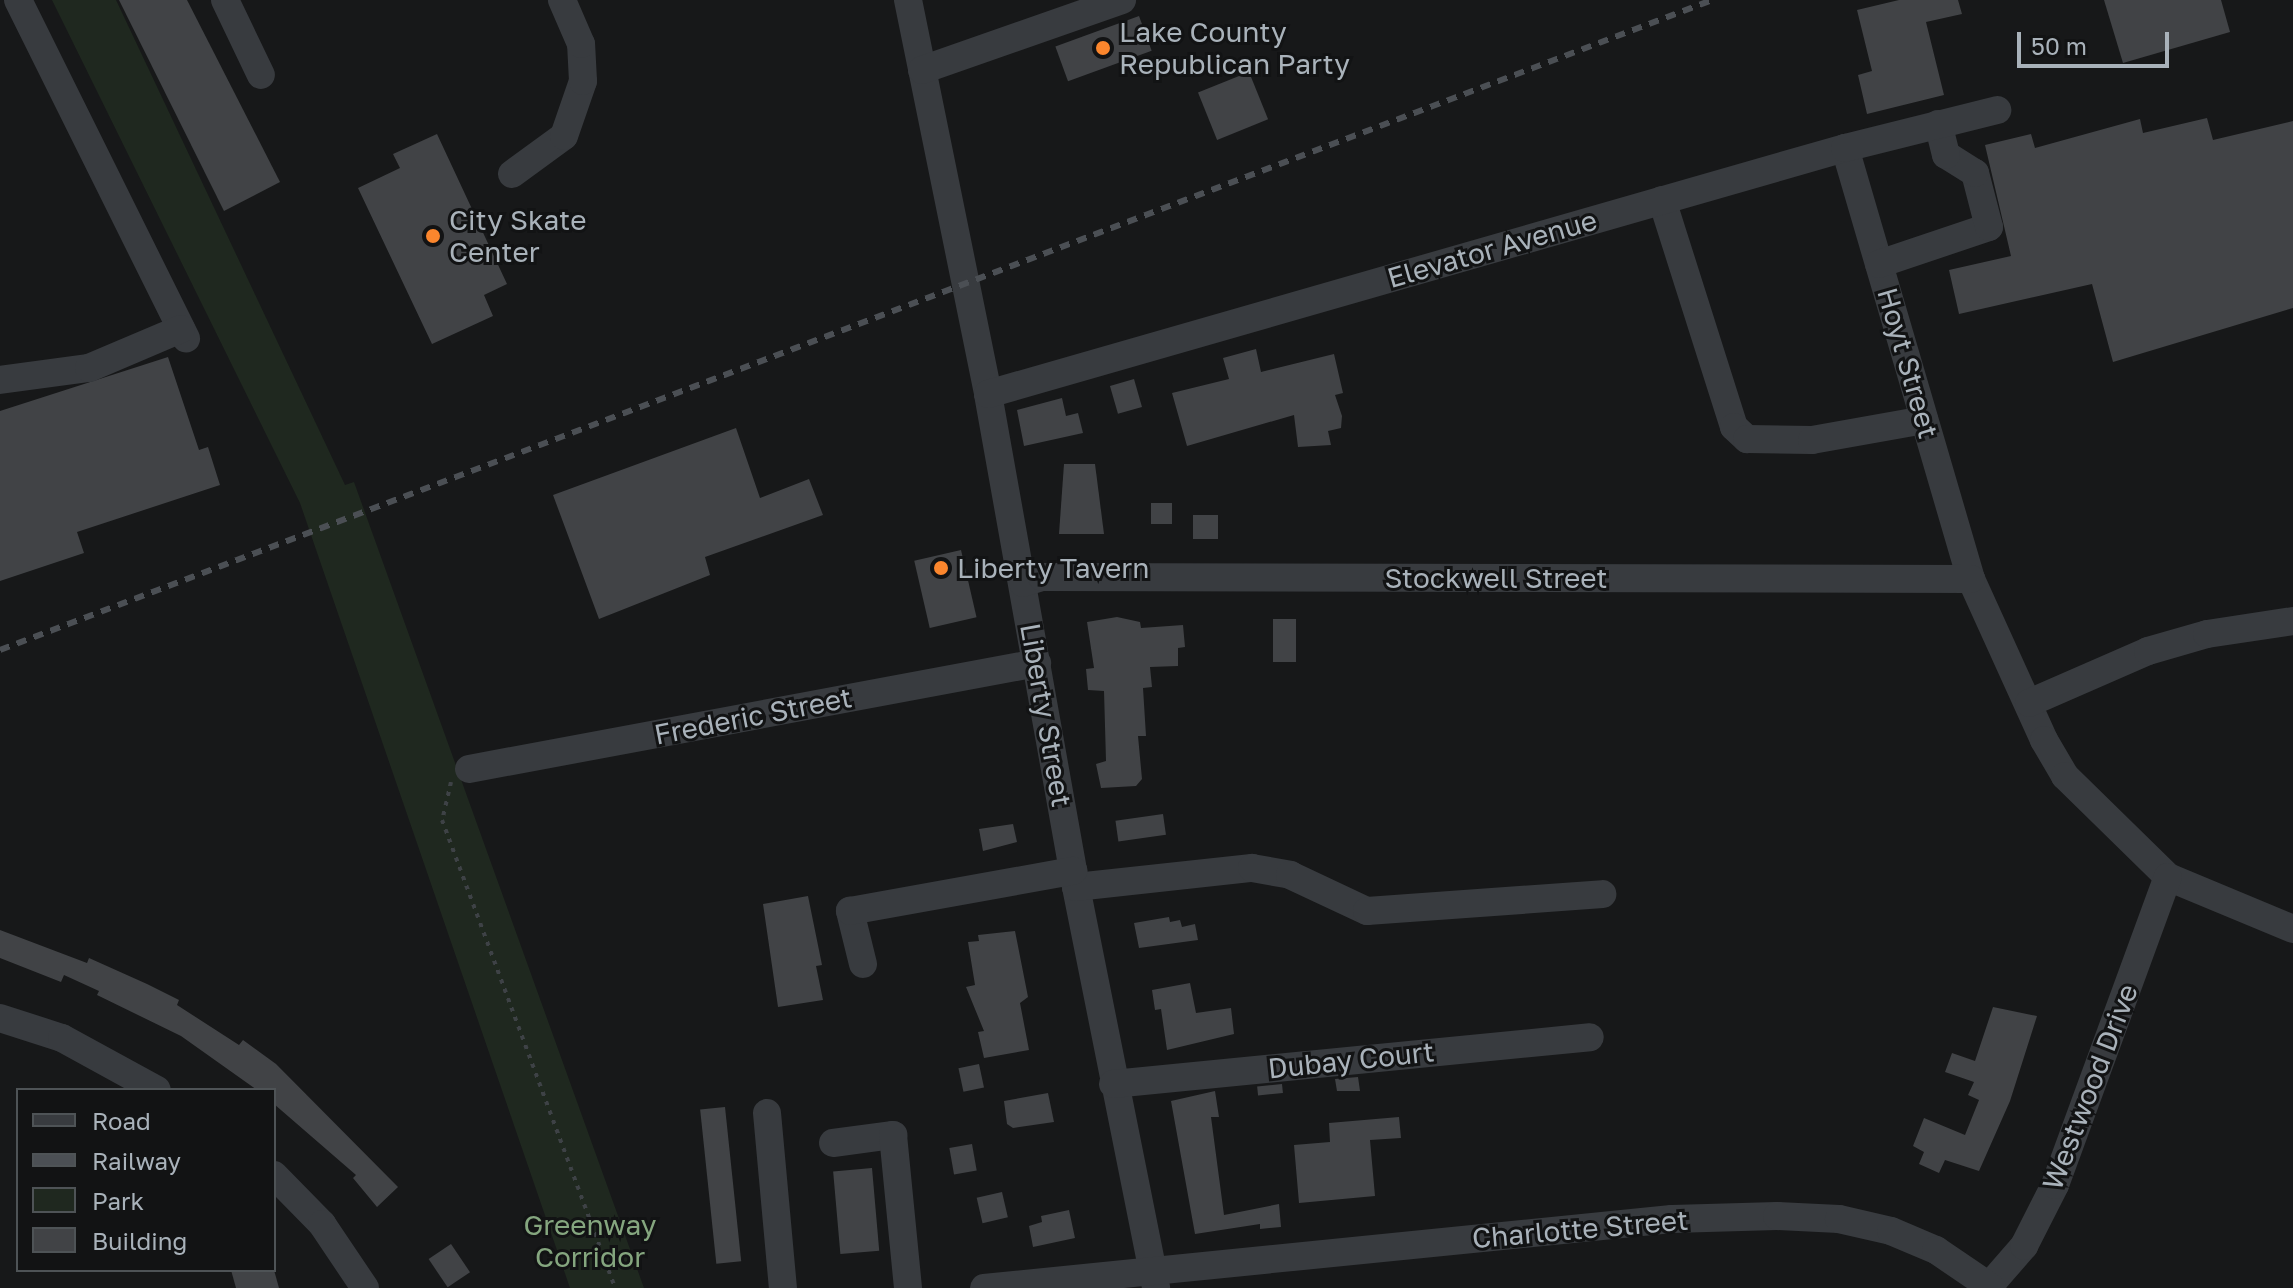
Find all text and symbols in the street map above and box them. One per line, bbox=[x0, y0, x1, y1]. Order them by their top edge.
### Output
place label: Lake County Republican Party bbox=[1119, 15, 1350, 81]
scale bar bbox=[2021, 16, 2173, 66]
text: 50 m bbox=[2031, 31, 2087, 60]
marker: Lake County Republican Party bbox=[1094, 39, 1112, 57]
place label: City Skate Center bbox=[449, 203, 586, 269]
street label: Elevator Avenue bbox=[1383, 203, 1601, 295]
marker: City Skate Center bbox=[424, 227, 442, 245]
street label: Hoyt Street bbox=[1870, 284, 1946, 442]
place label: Liberty Tavern bbox=[957, 551, 1149, 585]
marker: Liberty Tavern bbox=[932, 559, 950, 577]
street label: Stockwell Street bbox=[1384, 561, 1608, 595]
street label: Liberty Street bbox=[1013, 621, 1079, 809]
street label: Frederic Street bbox=[651, 680, 855, 752]
street label: Westwood Drive bbox=[2035, 979, 2145, 1195]
street label: Dubay Court bbox=[1266, 1035, 1436, 1085]
legend bbox=[16, 1088, 276, 1272]
text: Road bbox=[92, 1106, 151, 1135]
text: Railway bbox=[92, 1146, 181, 1175]
text: Park bbox=[92, 1186, 144, 1215]
street label: Charlotte Street bbox=[1471, 1203, 1689, 1255]
park label: Greenway Corridor bbox=[524, 1208, 656, 1274]
text: Building bbox=[92, 1226, 187, 1255]

